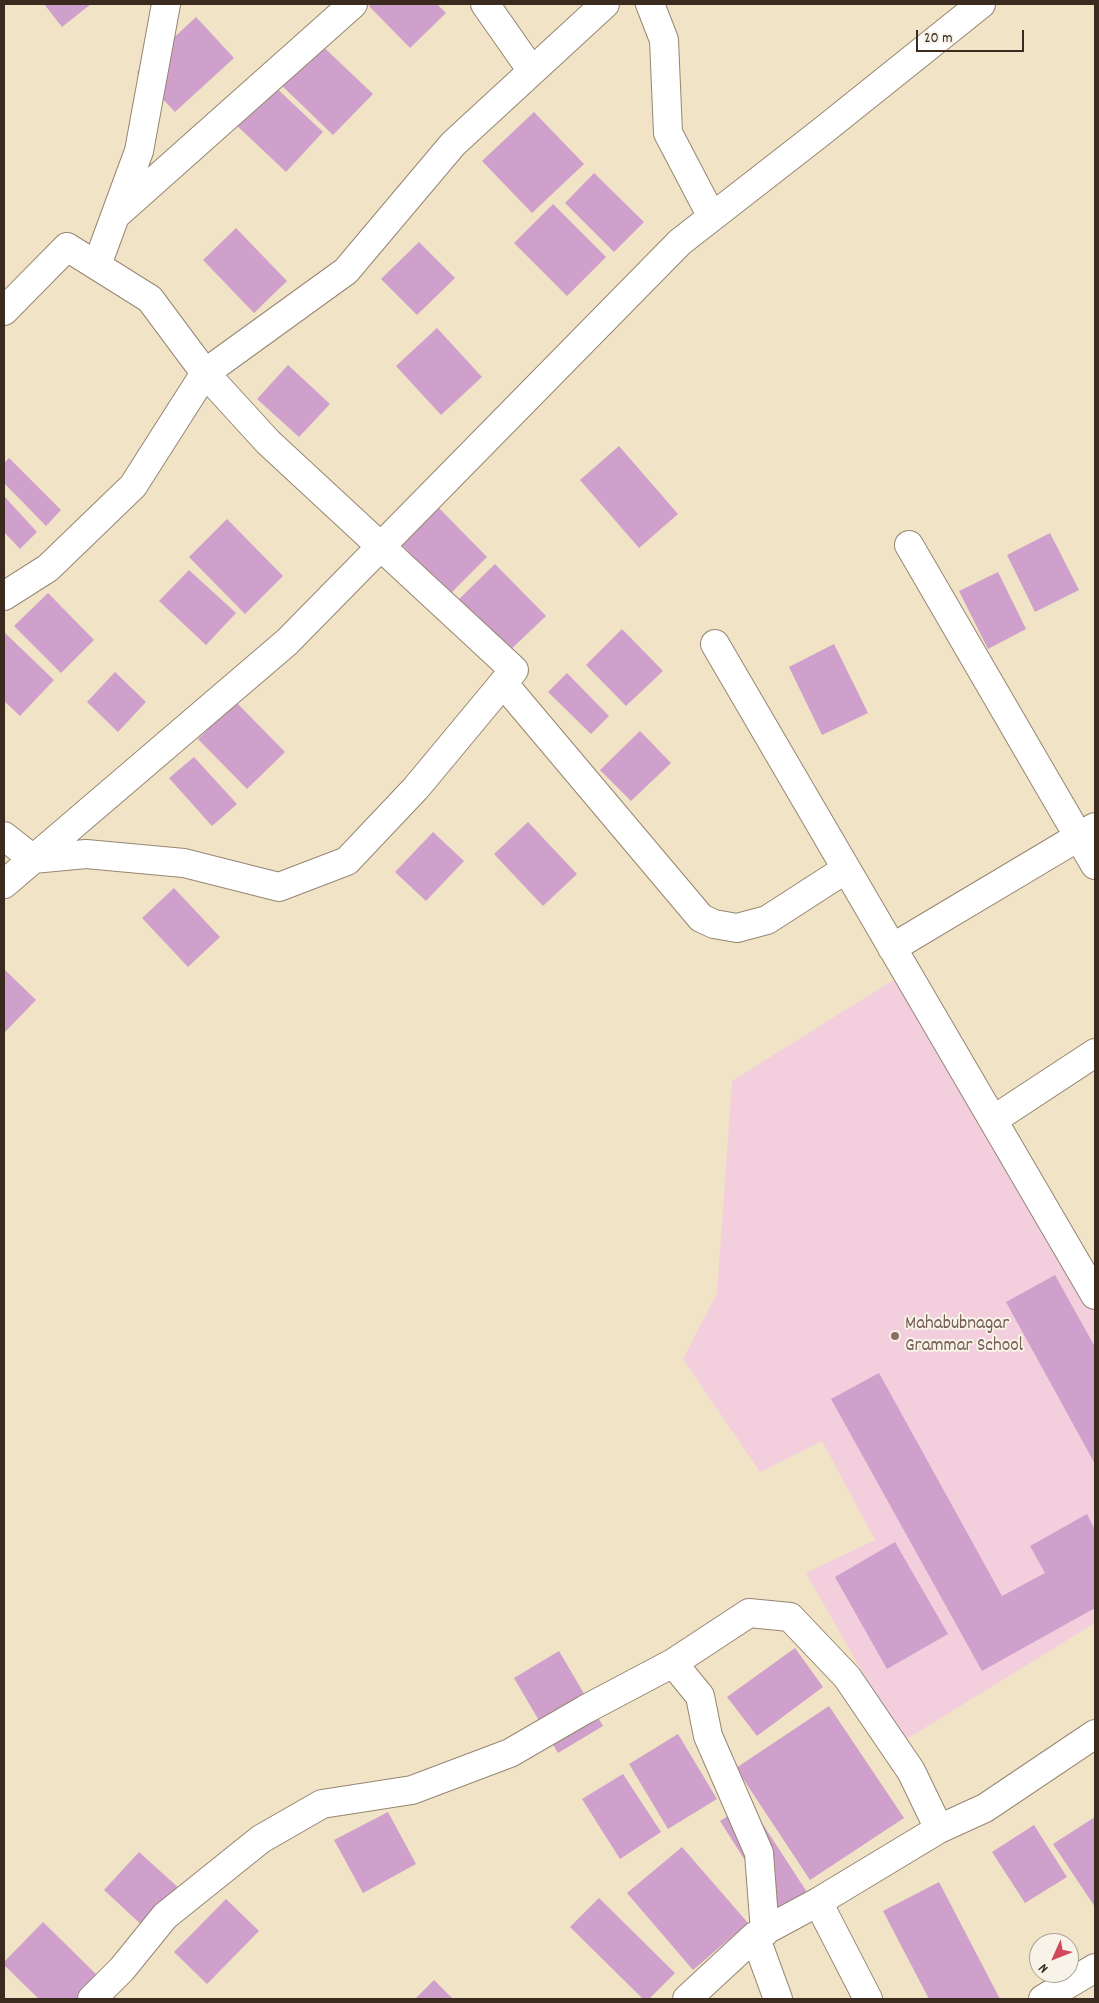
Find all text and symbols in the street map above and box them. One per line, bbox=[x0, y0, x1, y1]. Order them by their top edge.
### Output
scale bar bbox=[919, 20, 1026, 52]
text: 20 m bbox=[924, 28, 952, 50]
place label: Mahabubnagar Grammar School bbox=[905, 1314, 1023, 1358]
marker: Mahabubnagar Grammar School bbox=[889, 1330, 901, 1342]
north arrow bbox=[1029, 1933, 1079, 1983]
text: N bbox=[1034, 1958, 1054, 1977]

